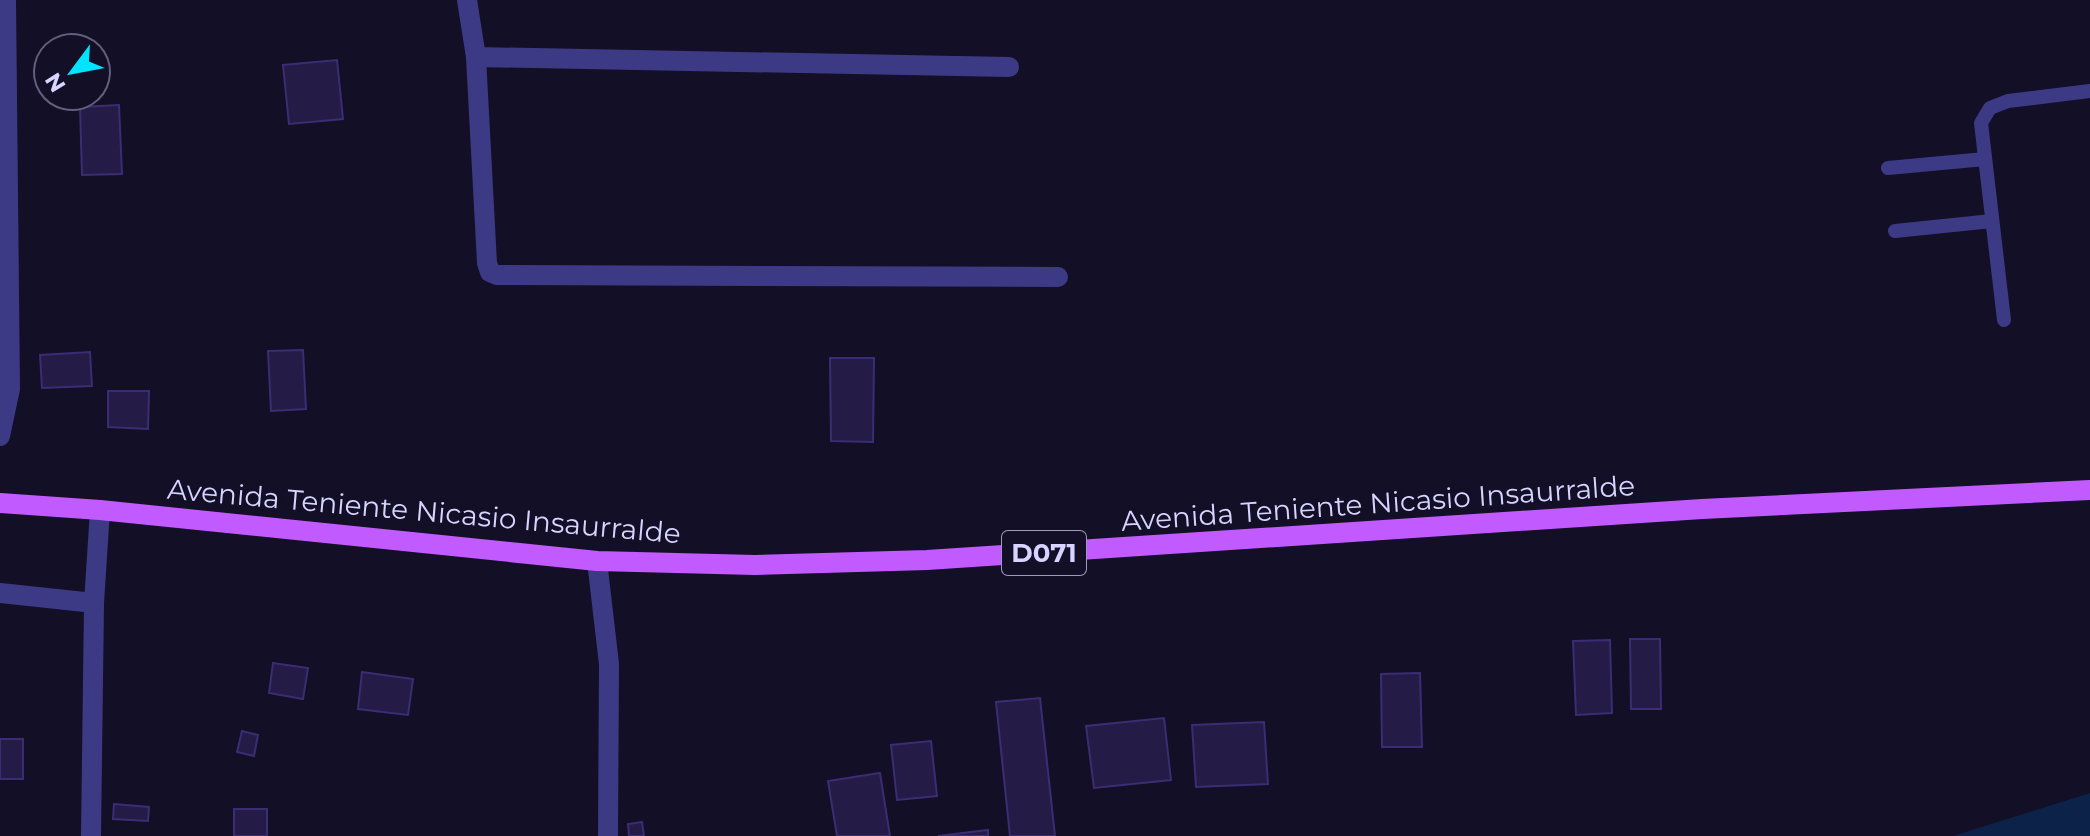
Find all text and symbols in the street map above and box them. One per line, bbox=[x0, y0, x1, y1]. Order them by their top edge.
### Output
north arrow bbox=[32, 32, 112, 112]
text: N bbox=[39, 68, 72, 97]
street label: Avenida Teniente Nicasio Insaurralde bbox=[1120, 468, 1636, 538]
street label: Avenida Teniente Nicasio Insaurralde bbox=[166, 472, 682, 550]
road number: D071 bbox=[1002, 531, 1086, 575]

